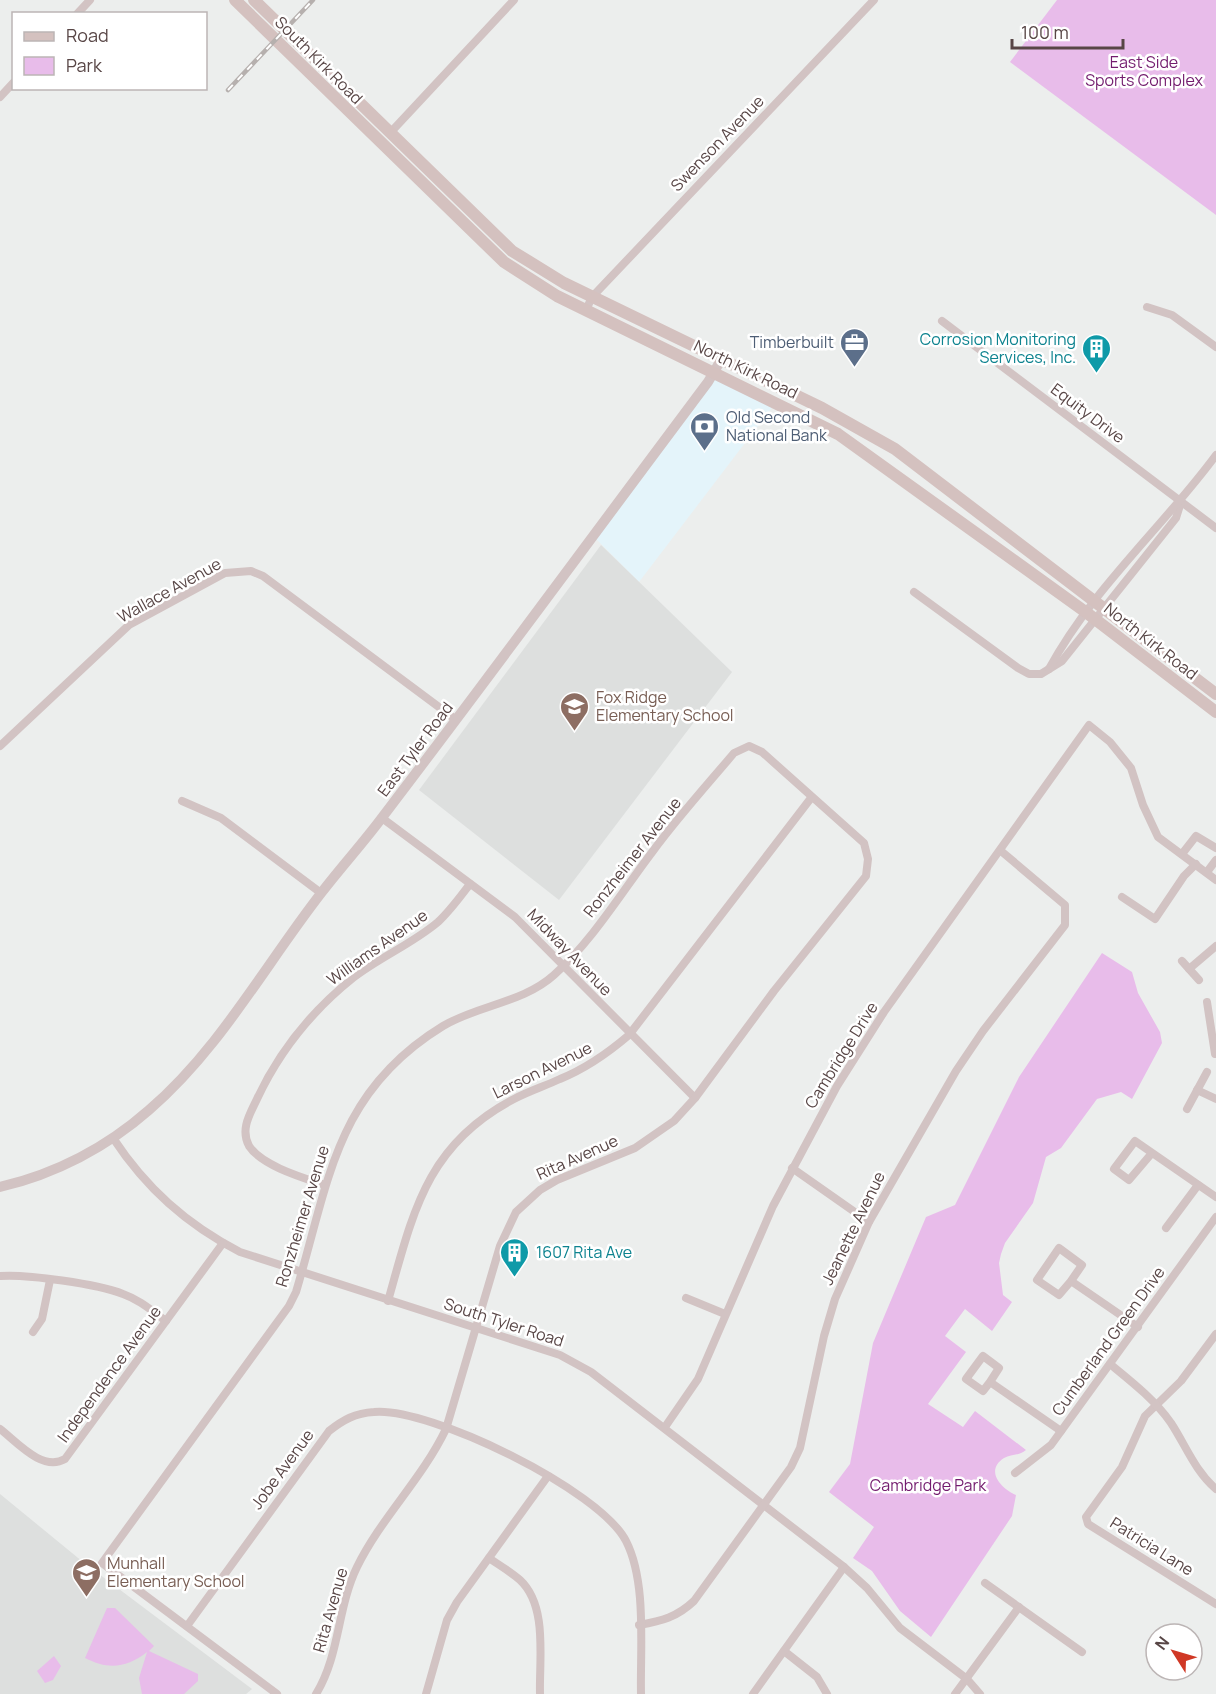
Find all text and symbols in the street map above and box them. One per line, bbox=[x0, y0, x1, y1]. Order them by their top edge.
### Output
street label: South Kirk Road bbox=[270, 11, 368, 109]
legend bbox=[12, 12, 207, 90]
scale bar bbox=[1012, 12, 1123, 50]
text: 100 m bbox=[1021, 20, 1069, 44]
text: Road bbox=[66, 23, 109, 47]
park label: East Side Sports Complex bbox=[1085, 51, 1203, 91]
text: Park bbox=[66, 53, 103, 77]
street label: Swenson Avenue bbox=[665, 90, 769, 196]
office icon: Timberbuilt bbox=[839, 326, 871, 368]
place label: Corrosion Monitoring Services, Inc. bbox=[920, 328, 1076, 368]
place label: Timberbuilt bbox=[750, 331, 834, 353]
building icon: Corrosion Monitoring Services, Inc. bbox=[1081, 332, 1113, 374]
street label: North Kirk Road bbox=[690, 334, 802, 404]
street label: Equity Drive bbox=[1047, 378, 1129, 448]
place label: Old Second National Bank bbox=[726, 406, 828, 446]
bank icon: Old Second National Bank bbox=[689, 410, 721, 452]
street label: Wallace Avenue bbox=[113, 552, 225, 628]
street label: North Kirk Road bbox=[1100, 597, 1202, 685]
place label: Fox Ridge Elementary School bbox=[596, 686, 734, 726]
school or university icon: Fox Ridge Elementary School bbox=[559, 690, 591, 732]
street label: East Tyler Road bbox=[372, 697, 458, 801]
street label: Ronzheimer Avenue bbox=[578, 792, 686, 922]
street label: Williams Avenue bbox=[322, 904, 432, 990]
street label: Midway Avenue bbox=[523, 904, 617, 1000]
street label: Cambridge Drive bbox=[799, 998, 883, 1112]
street label: Larson Avenue bbox=[489, 1036, 595, 1104]
street label: Rita Avenue bbox=[533, 1129, 621, 1185]
street label: Ronzheimer Avenue bbox=[270, 1143, 334, 1289]
street label: Jeanette Avenue bbox=[816, 1168, 890, 1288]
building icon: 1607 Rita Ave bbox=[499, 1236, 531, 1278]
place label: 1607 Rita Ave bbox=[536, 1241, 632, 1263]
street label: Cumberland Green Drive bbox=[1046, 1262, 1170, 1420]
street label: South Tyler Road bbox=[441, 1292, 567, 1352]
street label: Independence Avenue bbox=[52, 1301, 166, 1447]
street label: Jobe Avenue bbox=[246, 1425, 318, 1513]
park label: Cambridge Park bbox=[870, 1474, 987, 1496]
street label: Patricia Lane bbox=[1106, 1512, 1198, 1580]
place label: Munhall Elementary School bbox=[107, 1552, 245, 1592]
school or university icon: Munhall Elementary School bbox=[70, 1556, 102, 1598]
street label: Rita Avenue bbox=[307, 1565, 353, 1655]
north arrow bbox=[1144, 1622, 1204, 1682]
text: N bbox=[1150, 1632, 1174, 1654]

